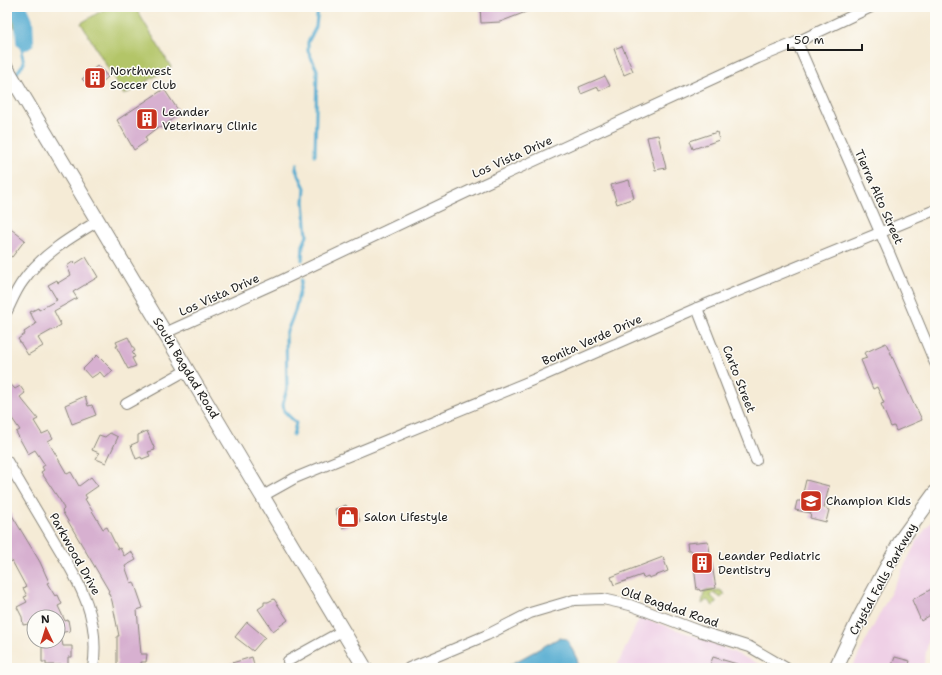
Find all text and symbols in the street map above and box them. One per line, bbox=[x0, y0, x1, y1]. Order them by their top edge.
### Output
scale bar bbox=[788, 26, 862, 52]
text: 50 m bbox=[794, 32, 824, 48]
place label: Northwest Soccer Club bbox=[110, 63, 176, 93]
building icon: Northwest Soccer Club bbox=[82, 65, 108, 91]
place label: Leander Veterinary Clinic bbox=[162, 104, 257, 134]
building icon: Leander Veterinary Clinic bbox=[134, 106, 160, 132]
street label: Los Vista Drive bbox=[469, 132, 555, 182]
street label: Tierra Alto Street bbox=[851, 147, 907, 247]
street label: Los Vista Drive bbox=[176, 270, 262, 320]
street label: Bonita Verde Drive bbox=[539, 311, 645, 369]
street label: South Bagdad Road bbox=[149, 314, 223, 422]
street label: Carto Street bbox=[719, 343, 759, 415]
school or university icon: Champion Kids bbox=[798, 488, 824, 514]
place label: Champion Kids bbox=[826, 493, 911, 509]
shop icon: Salon Lifestyle bbox=[335, 504, 361, 530]
place label: Salon Lifestyle bbox=[364, 509, 448, 525]
street label: Parkwood Drive bbox=[46, 510, 104, 598]
street label: Crystal Falls Parkway bbox=[846, 520, 920, 638]
place label: Leander Pediatric Dentistry bbox=[718, 548, 820, 578]
building icon: Leander Pediatric Dentistry bbox=[689, 550, 715, 576]
street label: Old Bagdad Road bbox=[619, 583, 721, 631]
north arrow bbox=[26, 609, 66, 649]
text: N bbox=[40, 612, 50, 627]

